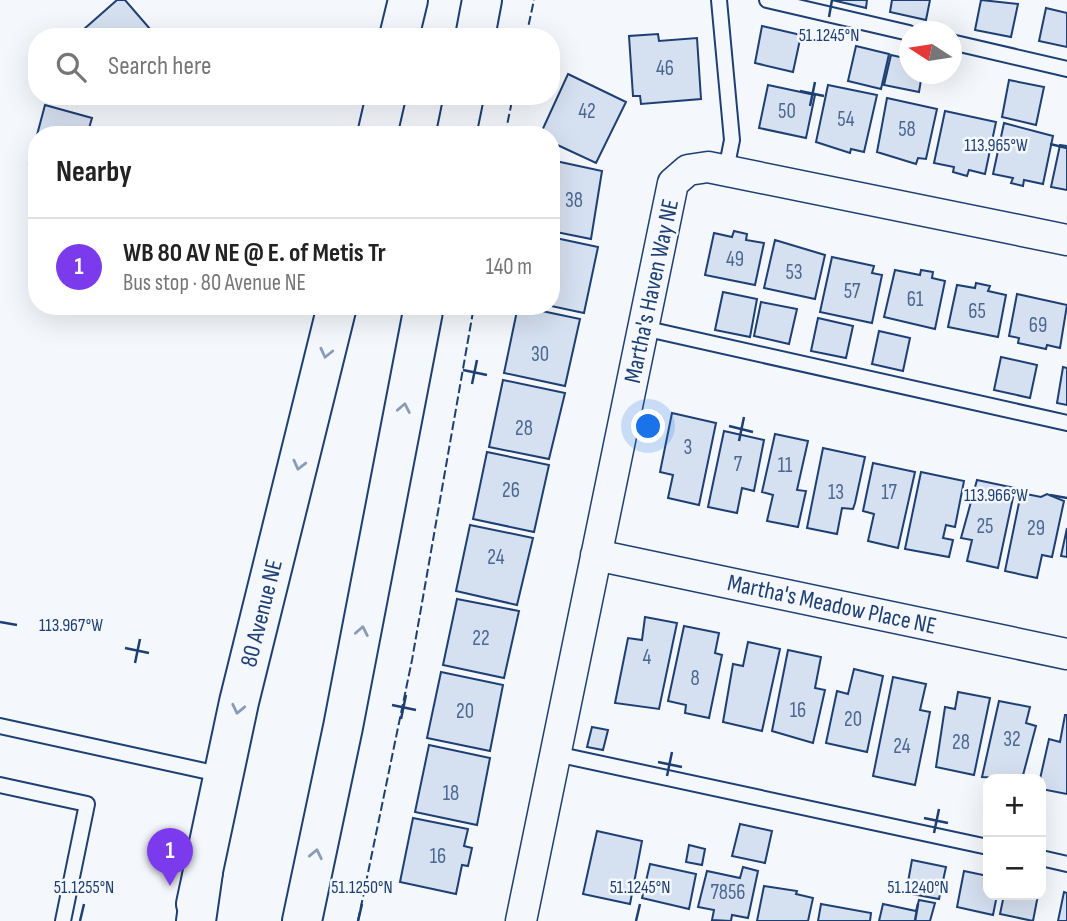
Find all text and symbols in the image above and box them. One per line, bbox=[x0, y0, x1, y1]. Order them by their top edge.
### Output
north arrow bbox=[899, 21, 962, 84]
text: 51.1245°N bbox=[799, 25, 859, 46]
search box bbox=[28, 28, 560, 105]
icon: search bbox=[52, 48, 90, 86]
text: Search here bbox=[108, 51, 211, 82]
house number: 46 bbox=[656, 56, 674, 81]
house number: 42 bbox=[578, 99, 596, 124]
house number: 50 bbox=[778, 99, 796, 124]
house number: 54 bbox=[837, 107, 855, 132]
house number: 58 bbox=[898, 117, 916, 142]
text: 113.965°W bbox=[964, 135, 1028, 156]
text: Nearby bbox=[56, 154, 132, 190]
house number: 38 bbox=[565, 188, 583, 213]
street label: Martha's Haven Way NE bbox=[618, 197, 685, 386]
text: WB 80 AV NE @ E. of Metis Tr bbox=[123, 238, 386, 269]
house number: 49 bbox=[726, 247, 744, 272]
text: 1 bbox=[74, 253, 84, 281]
text: 140 m bbox=[486, 253, 532, 281]
house number: 53 bbox=[785, 260, 803, 285]
text: Bus stop · 80 Avenue NE bbox=[123, 269, 306, 297]
house number: 57 bbox=[844, 279, 861, 304]
house number: 61 bbox=[907, 287, 924, 312]
house number: 65 bbox=[968, 299, 986, 324]
house number: 69 bbox=[1029, 313, 1047, 338]
house number: 30 bbox=[531, 342, 549, 367]
one-way arrow bbox=[320, 346, 335, 358]
one-way arrow bbox=[396, 402, 411, 414]
your location bbox=[631, 409, 665, 443]
house number: 28 bbox=[515, 416, 533, 441]
house number: 3 bbox=[684, 435, 692, 460]
house number: 7 bbox=[734, 452, 743, 477]
house number: 11 bbox=[778, 453, 793, 478]
one-way arrow bbox=[293, 459, 307, 471]
house number: 26 bbox=[502, 478, 520, 503]
house number: 13 bbox=[828, 480, 844, 505]
house number: 17 bbox=[881, 480, 897, 505]
text: 113.966°W bbox=[964, 485, 1028, 506]
house number: 25 bbox=[976, 514, 994, 539]
house number: 29 bbox=[1027, 516, 1045, 541]
house number: 24 bbox=[487, 545, 505, 570]
street label: 80 Avenue NE bbox=[234, 556, 289, 670]
street label: Martha's Meadow Place NE bbox=[725, 568, 939, 641]
text: 113.967°W bbox=[39, 615, 103, 636]
one-way arrow bbox=[353, 625, 368, 637]
house number: 22 bbox=[472, 626, 490, 651]
house number: 4 bbox=[643, 645, 652, 670]
house number: 8 bbox=[690, 666, 700, 691]
house number: 16 bbox=[790, 698, 806, 723]
house number: 20 bbox=[456, 699, 474, 724]
one-way arrow bbox=[231, 703, 246, 715]
house number: 20 bbox=[844, 707, 862, 732]
house number: 32 bbox=[1003, 727, 1021, 752]
house number: 28 bbox=[952, 730, 970, 755]
house number: 24 bbox=[893, 734, 911, 759]
map controls bbox=[983, 774, 1046, 900]
button: + bbox=[983, 774, 1046, 837]
house number: 18 bbox=[443, 781, 459, 806]
pin: 1 bbox=[147, 828, 193, 886]
button: − bbox=[983, 837, 1046, 900]
house number: 16 bbox=[430, 844, 446, 869]
one-way arrow bbox=[308, 848, 323, 860]
text: 51.1255°N bbox=[54, 877, 114, 898]
text: 51.1250°N bbox=[331, 877, 393, 898]
text: 51.1245°N bbox=[610, 877, 670, 898]
text: 51.1240°N bbox=[887, 877, 949, 898]
house number: 7856 bbox=[710, 880, 746, 905]

